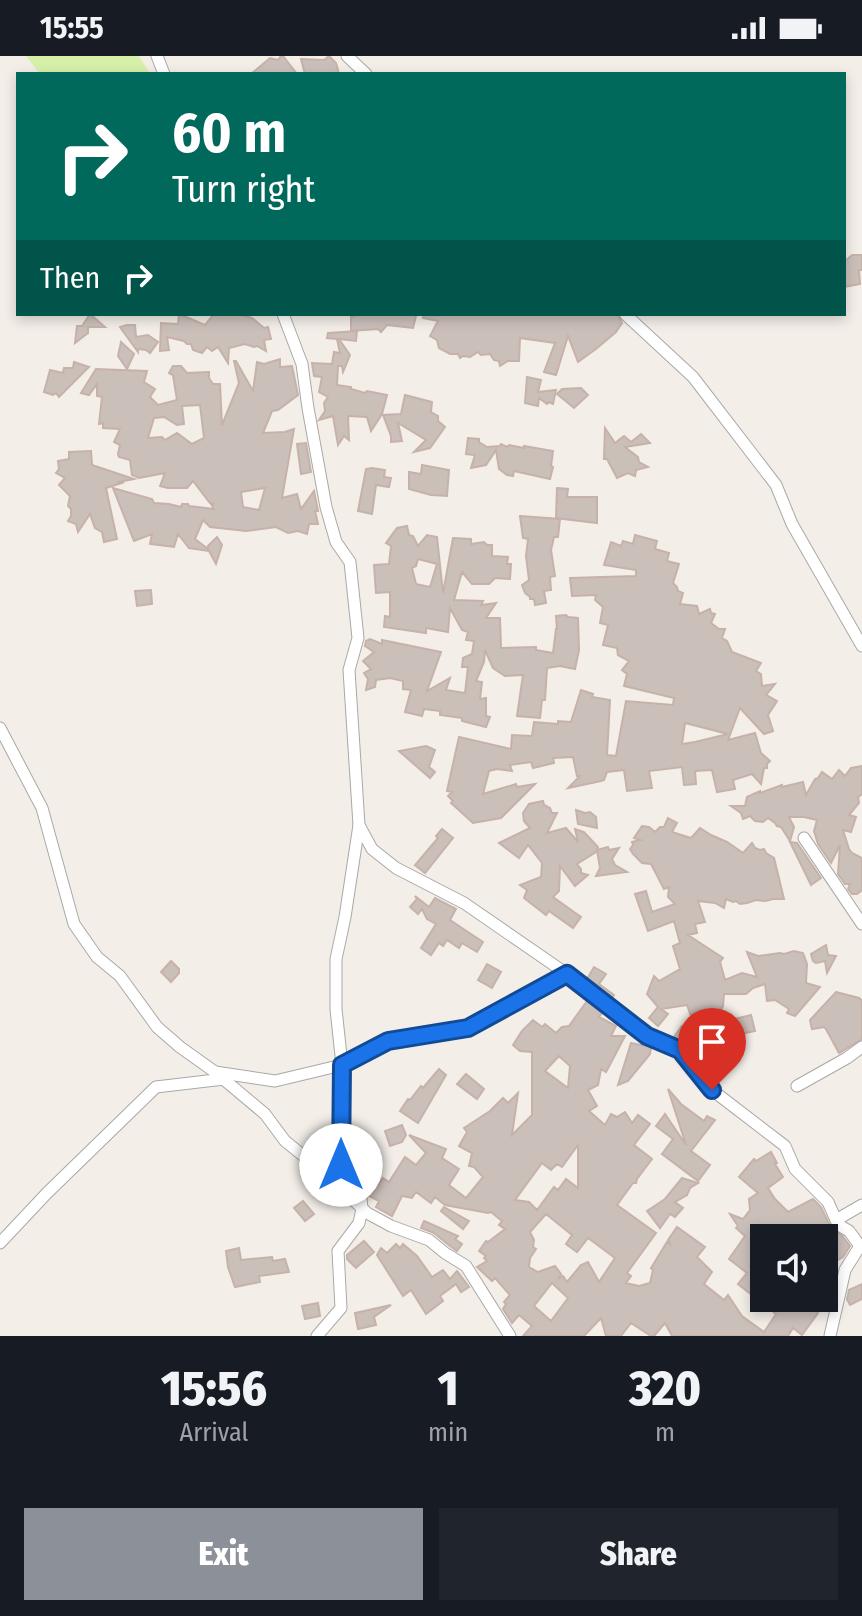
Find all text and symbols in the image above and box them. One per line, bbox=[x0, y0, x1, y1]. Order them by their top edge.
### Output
text: 15:55 bbox=[40, 10, 104, 46]
text: 60 m bbox=[172, 100, 286, 167]
icon: right bbox=[40, 104, 144, 208]
text: Turn right bbox=[172, 168, 315, 212]
icon: right bbox=[116, 256, 160, 300]
text: Then bbox=[40, 260, 100, 296]
pin bbox=[678, 1008, 746, 1090]
icon: arrive bbox=[690, 1020, 734, 1064]
position arrow bbox=[299, 1123, 383, 1207]
map controls bbox=[750, 1224, 838, 1312]
button: sound bbox=[750, 1224, 838, 1312]
text: 15:56 bbox=[161, 1360, 267, 1418]
text: 1 bbox=[438, 1360, 458, 1418]
text: 320 bbox=[629, 1360, 701, 1418]
text: Arrival bbox=[179, 1417, 248, 1448]
text: min bbox=[428, 1417, 468, 1448]
text: m bbox=[655, 1417, 675, 1448]
button: Exit bbox=[24, 1508, 423, 1600]
button: Share bbox=[439, 1508, 838, 1600]

